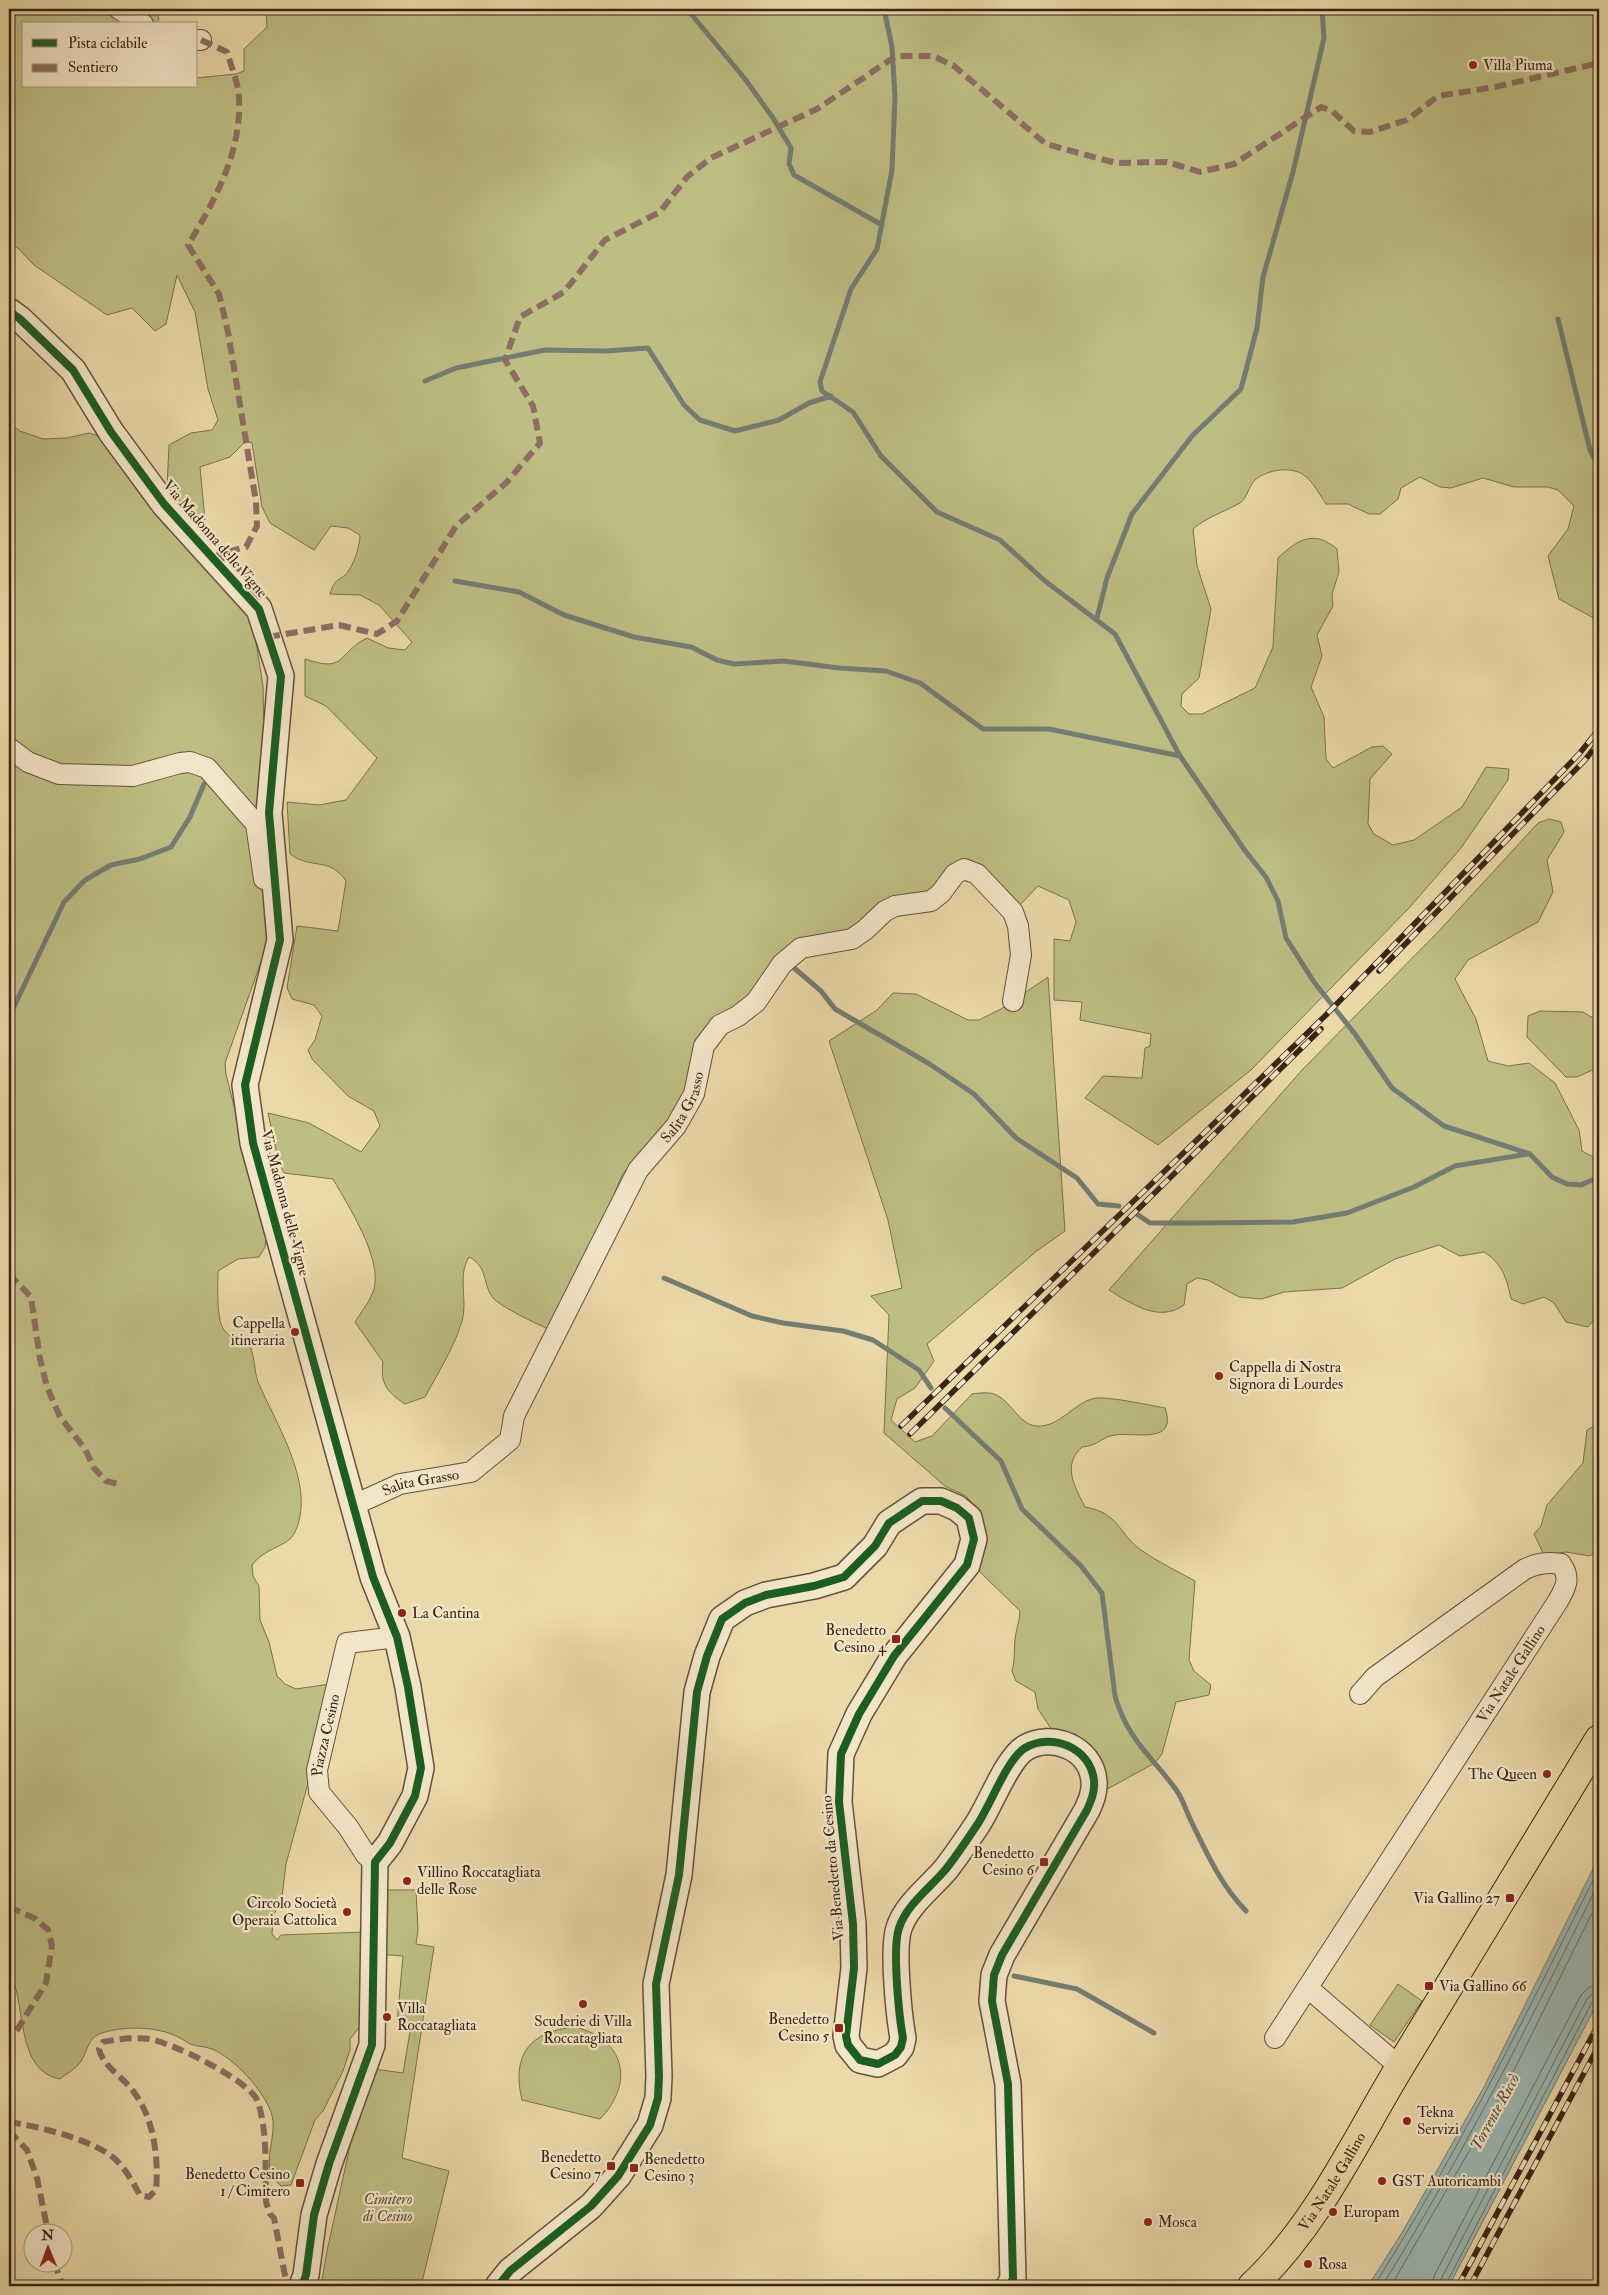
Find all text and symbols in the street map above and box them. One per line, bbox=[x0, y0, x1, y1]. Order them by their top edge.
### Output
legend bbox=[22, 22, 198, 88]
text: Pista ciclabile bbox=[68, 34, 147, 53]
place label: Villa Piuma bbox=[1483, 56, 1554, 75]
text: Sentiero bbox=[68, 58, 118, 77]
marker: Villa Piuma bbox=[1467, 59, 1479, 71]
street label: Via Madonna delle Vigne bbox=[158, 476, 272, 602]
street label: Salita Grasso bbox=[656, 1070, 708, 1147]
street label: Via Madonna delle Vigne bbox=[256, 1128, 314, 1278]
place label: Cappella itineraria bbox=[231, 1314, 286, 1350]
marker: Cappella itineraria bbox=[289, 1326, 301, 1338]
place label: Cappella di Nostra Signora di Lourdes bbox=[1229, 1358, 1343, 1394]
marker: Cappella di Nostra Signora di Lourdes bbox=[1213, 1370, 1225, 1382]
street label: Salita Grasso bbox=[379, 1465, 460, 1500]
place label: La Cantina bbox=[412, 1604, 481, 1623]
marker: La Cantina bbox=[396, 1607, 408, 1619]
place label: Benedetto Cesino 4 bbox=[825, 1621, 887, 1657]
street label: Via Natale Gallino bbox=[1472, 1621, 1550, 1726]
marker: Benedetto Cesino 4 bbox=[890, 1633, 902, 1645]
street label: Piazza Cesino bbox=[307, 1692, 344, 1777]
place label: The Queen bbox=[1468, 1765, 1537, 1784]
marker: The Queen bbox=[1541, 1768, 1553, 1780]
street label: Via Benedetto da Cesino bbox=[817, 1795, 849, 1941]
place label: Benedetto Cesino 6 bbox=[973, 1844, 1035, 1880]
marker: Benedetto Cesino 6 bbox=[1038, 1856, 1050, 1868]
place label: Villino Roccatagliata delle Rose bbox=[417, 1863, 542, 1899]
marker: Villino Roccatagliata delle Rose bbox=[401, 1875, 413, 1887]
place label: Via Gallino 27 bbox=[1413, 1889, 1500, 1908]
marker: Via Gallino 27 bbox=[1504, 1892, 1516, 1904]
place label: Circolo Società Operaia Cattolica bbox=[232, 1894, 338, 1931]
marker: Circolo Società Operaia Cattolica bbox=[341, 1906, 353, 1918]
place label: Via Gallino 66 bbox=[1439, 1977, 1528, 1996]
marker: Via Gallino 66 bbox=[1423, 1980, 1435, 1992]
marker: Scuderie di Villa Roccatagliata bbox=[577, 1998, 589, 2010]
place label: Villa Roccatagliata bbox=[397, 1999, 477, 2035]
place label: Benedetto Cesino 5 bbox=[768, 2010, 829, 2046]
marker: Villa Roccatagliata bbox=[381, 2011, 393, 2023]
place label: Scuderie di Villa Roccatagliata bbox=[534, 2012, 633, 2048]
marker: Benedetto Cesino 5 bbox=[833, 2022, 845, 2034]
water label: Torrente Riccò bbox=[1466, 2070, 1524, 2154]
place label: Tekna Servizi bbox=[1417, 2103, 1459, 2139]
marker: Tekna Servizi bbox=[1401, 2115, 1413, 2127]
street label: Via Natale Gallino bbox=[1294, 2129, 1370, 2235]
place label: Benedetto Cesino 7 bbox=[540, 2148, 601, 2184]
place label: Benedetto Cesino 3 bbox=[644, 2150, 705, 2186]
marker: Benedetto Cesino 7 bbox=[605, 2160, 617, 2172]
marker: Benedetto Cesino 3 bbox=[628, 2162, 640, 2174]
place label: Benedetto Cesino 1 / Cimitero bbox=[185, 2165, 290, 2201]
place label: GST Autoricambi bbox=[1392, 2172, 1501, 2191]
marker: GST Autoricambi bbox=[1376, 2175, 1388, 2187]
marker: Benedetto Cesino 1 / Cimitero bbox=[294, 2177, 306, 2189]
park label: Cimitero di Cesino bbox=[362, 2190, 413, 2226]
place label: Europam bbox=[1343, 2203, 1400, 2223]
marker: Europam bbox=[1327, 2206, 1339, 2218]
place label: Mosca bbox=[1158, 2213, 1198, 2232]
marker: Mosca bbox=[1142, 2216, 1154, 2228]
north arrow bbox=[22, 2222, 72, 2272]
text: N bbox=[40, 2227, 55, 2244]
place label: Rosa bbox=[1318, 2255, 1348, 2274]
marker: Rosa bbox=[1302, 2258, 1314, 2270]

